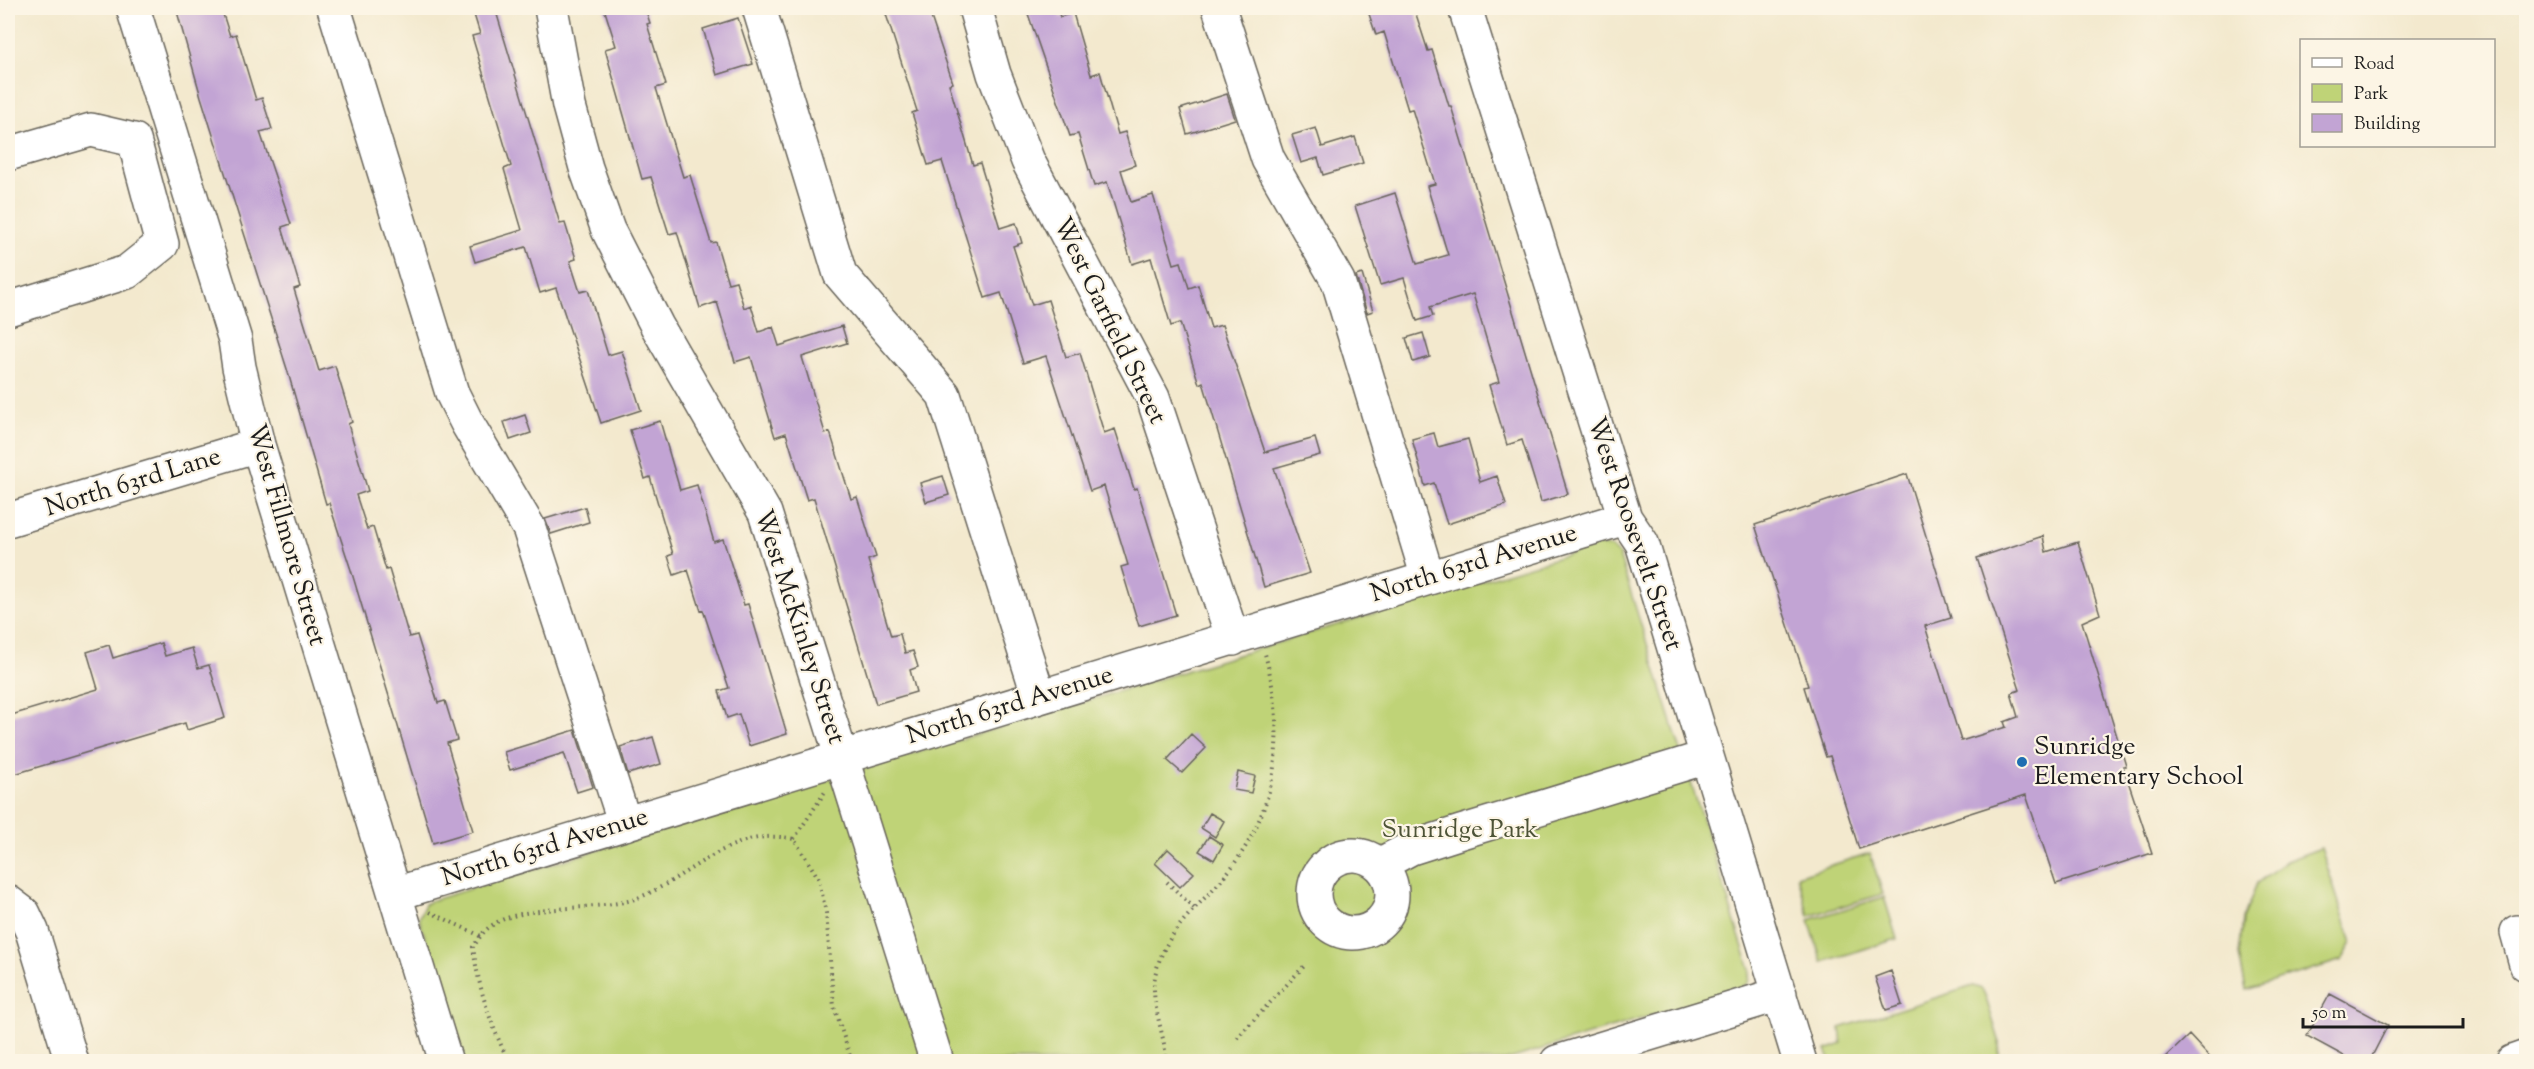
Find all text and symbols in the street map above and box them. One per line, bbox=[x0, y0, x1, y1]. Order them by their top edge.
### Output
legend bbox=[2300, 39, 2495, 147]
text: Road bbox=[2354, 52, 2394, 78]
text: Park bbox=[2354, 82, 2389, 108]
text: Building bbox=[2354, 112, 2420, 138]
street label: West Garfield Street bbox=[1043, 211, 1175, 431]
street label: West Roosevelt Street bbox=[1577, 412, 1691, 656]
street label: West Fillmore Street bbox=[237, 420, 335, 650]
street label: North 63rd Lane bbox=[41, 439, 225, 527]
street label: West McKinley Street bbox=[744, 505, 854, 749]
street label: North 63rd Avenue bbox=[1366, 515, 1582, 613]
street label: North 63rd Avenue bbox=[902, 657, 1118, 755]
place label: Sunridge Elementary School bbox=[2034, 729, 2244, 796]
marker: Sunridge Elementary School bbox=[2015, 755, 2029, 769]
street label: North 63rd Avenue bbox=[437, 799, 653, 897]
park label: Sunridge Park bbox=[1382, 812, 1538, 849]
scale bar bbox=[2303, 991, 2464, 1029]
text: 50 m bbox=[2311, 1001, 2347, 1027]

